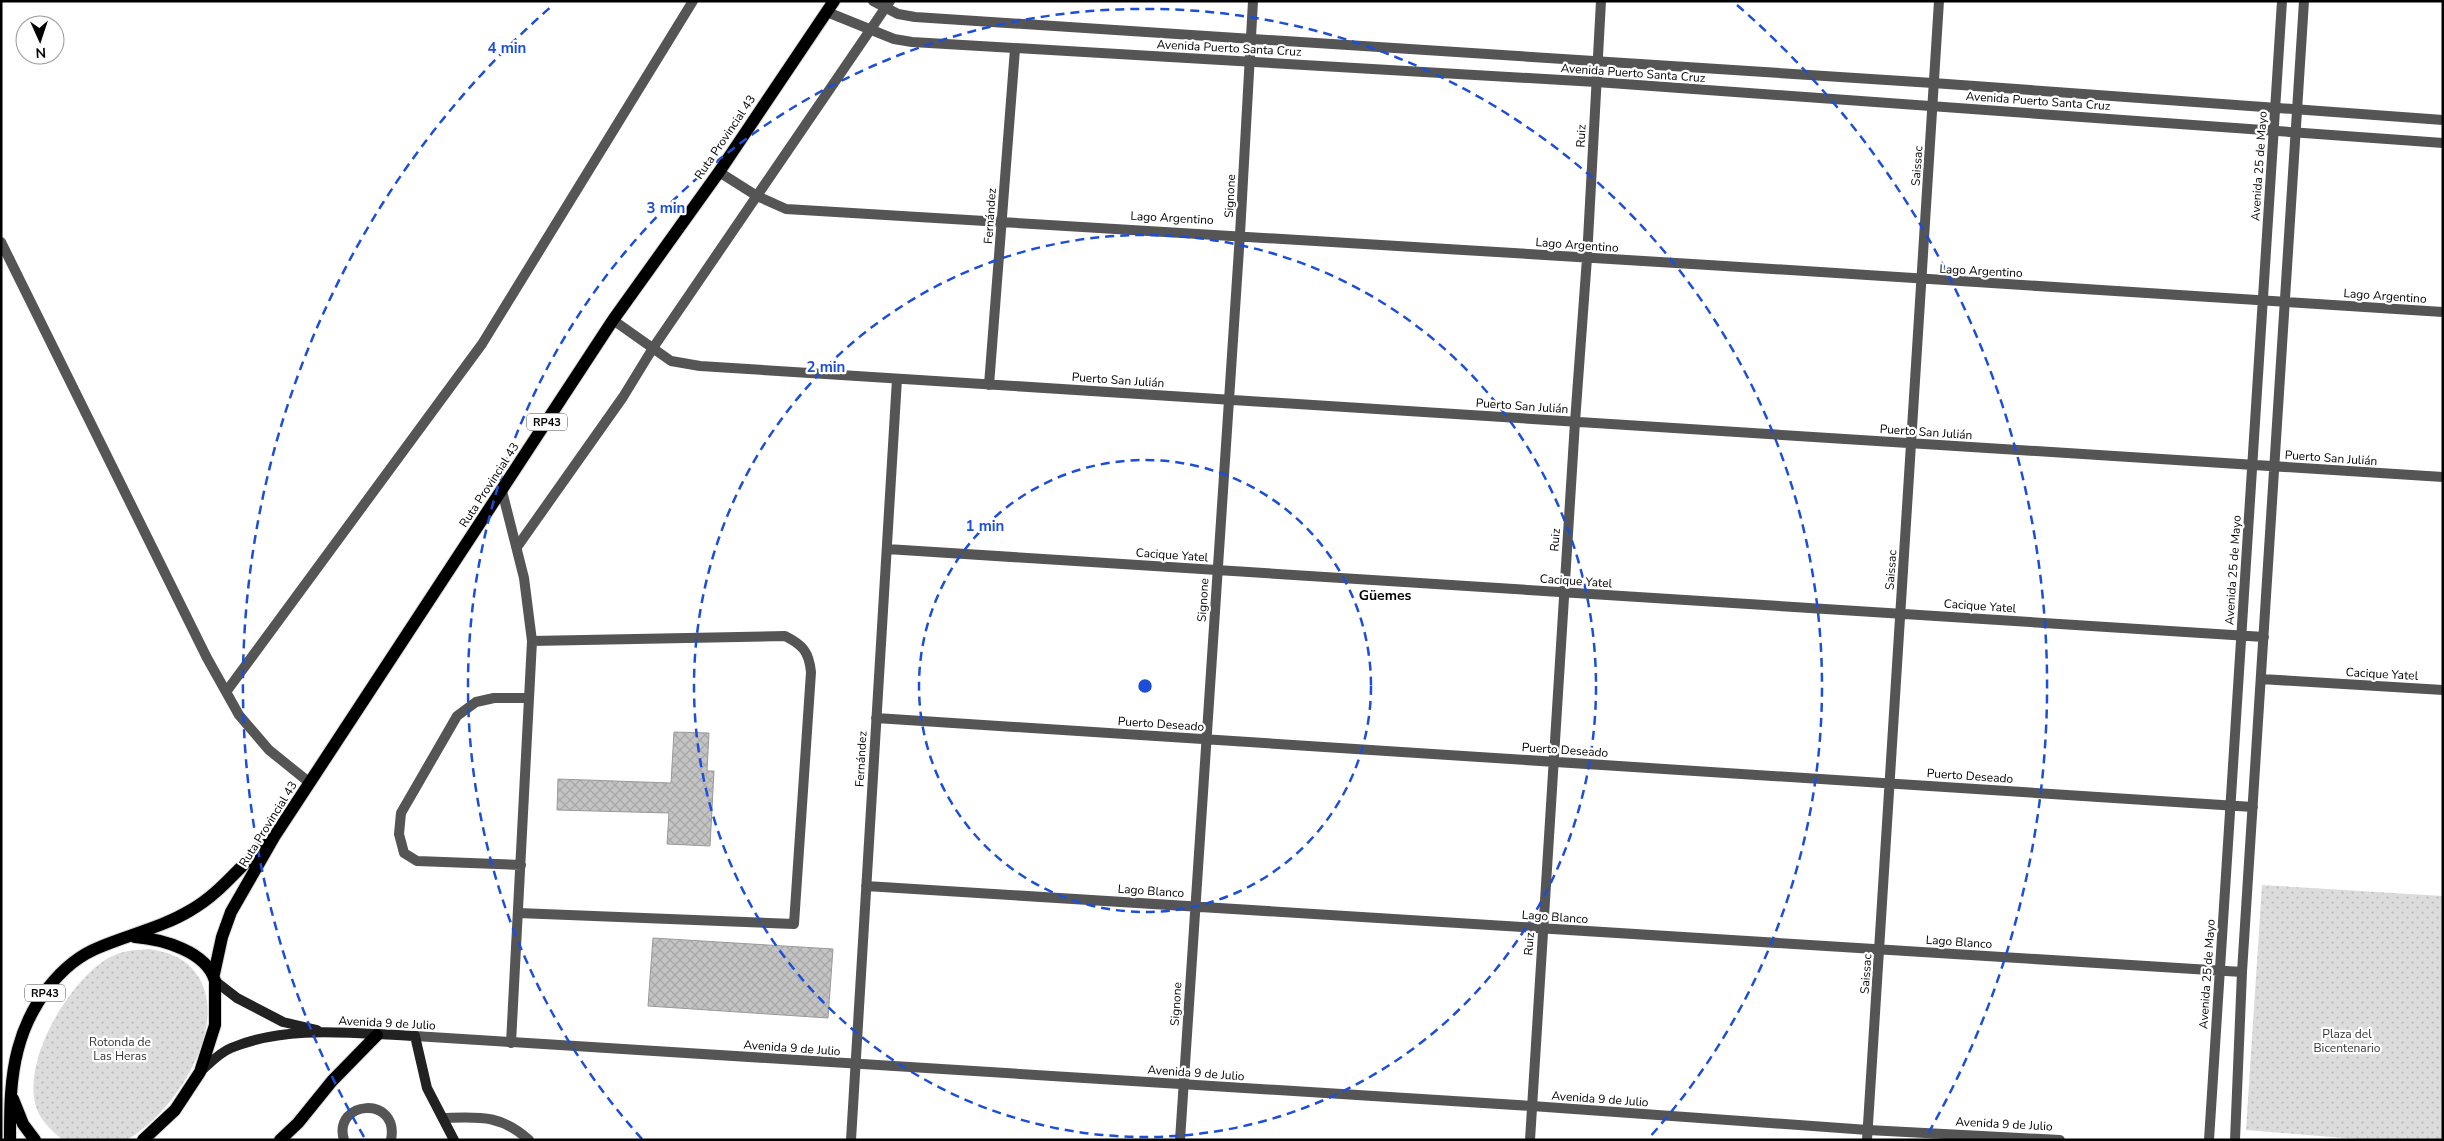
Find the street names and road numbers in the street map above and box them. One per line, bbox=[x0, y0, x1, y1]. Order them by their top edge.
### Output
street label: Avenida Puerto Santa Cruz bbox=[1156, 36, 1302, 60]
street label: Avenida Puerto Santa Cruz bbox=[1560, 60, 1706, 86]
street label: Avenida Puerto Santa Cruz bbox=[1965, 88, 2111, 114]
street label: Ruta Provincial 43 bbox=[691, 92, 759, 182]
street label: Avenida 25 de Mayo bbox=[2247, 110, 2271, 222]
street label: Ruiz bbox=[1572, 124, 1590, 148]
street label: Saissac bbox=[1908, 145, 1926, 187]
street label: Signone bbox=[1221, 174, 1239, 218]
street label: Fernández bbox=[980, 187, 1000, 244]
street label: Lago Argentino bbox=[1130, 208, 1214, 228]
street label: Lago Argentino bbox=[1535, 234, 1619, 256]
street label: Lago Argentino bbox=[1939, 261, 2023, 281]
street label: Lago Argentino bbox=[2343, 285, 2427, 307]
street label: Puerto San Julián bbox=[1071, 369, 1165, 391]
street label: Puerto San Julián bbox=[1475, 395, 1569, 417]
road number: RP43 bbox=[527, 414, 567, 431]
street label: Puerto San Julián bbox=[1879, 421, 1973, 443]
street label: Ruta Provincial 43 bbox=[456, 439, 522, 531]
street label: Puerto San Julián bbox=[2284, 447, 2378, 469]
street label: Avenida 25 de Mayo bbox=[2221, 514, 2245, 626]
street label: Ruiz bbox=[1546, 527, 1564, 552]
street label: Cacique Yatel bbox=[1135, 544, 1209, 566]
street label: Saissac bbox=[1882, 549, 1900, 591]
street label: Cacique Yatel bbox=[1539, 570, 1613, 592]
street label: Signone bbox=[1193, 578, 1213, 622]
street label: Cacique Yatel bbox=[1943, 595, 2017, 617]
street label: Cacique Yatel bbox=[2345, 664, 2419, 684]
street label: Puerto Deseado bbox=[1117, 713, 1205, 735]
street label: Fernández bbox=[852, 730, 870, 787]
street label: Puerto Deseado bbox=[1521, 739, 1609, 761]
street label: Puerto Deseado bbox=[1926, 765, 2014, 787]
street label: Ruta Provincial 43 bbox=[235, 778, 301, 870]
street label: Lago Blanco bbox=[1117, 881, 1185, 901]
street label: Lago Blanco bbox=[1521, 907, 1589, 927]
street label: Avenida 25 de Mayo bbox=[2195, 918, 2219, 1030]
street label: Ruiz bbox=[1520, 931, 1538, 956]
street label: Lago Blanco bbox=[1925, 932, 1993, 952]
street label: Saissac bbox=[1857, 953, 1875, 995]
street label: Signone bbox=[1166, 982, 1186, 1026]
road number: RP43 bbox=[25, 984, 65, 1001]
street label: Avenida 9 de Julio bbox=[338, 1012, 436, 1034]
street label: Avenida 9 de Julio bbox=[743, 1037, 841, 1059]
street label: Avenida 9 de Julio bbox=[1147, 1062, 1245, 1084]
street label: Avenida 9 de Julio bbox=[1551, 1088, 1649, 1110]
street label: Avenida 9 de Julio bbox=[1955, 1113, 2053, 1135]

